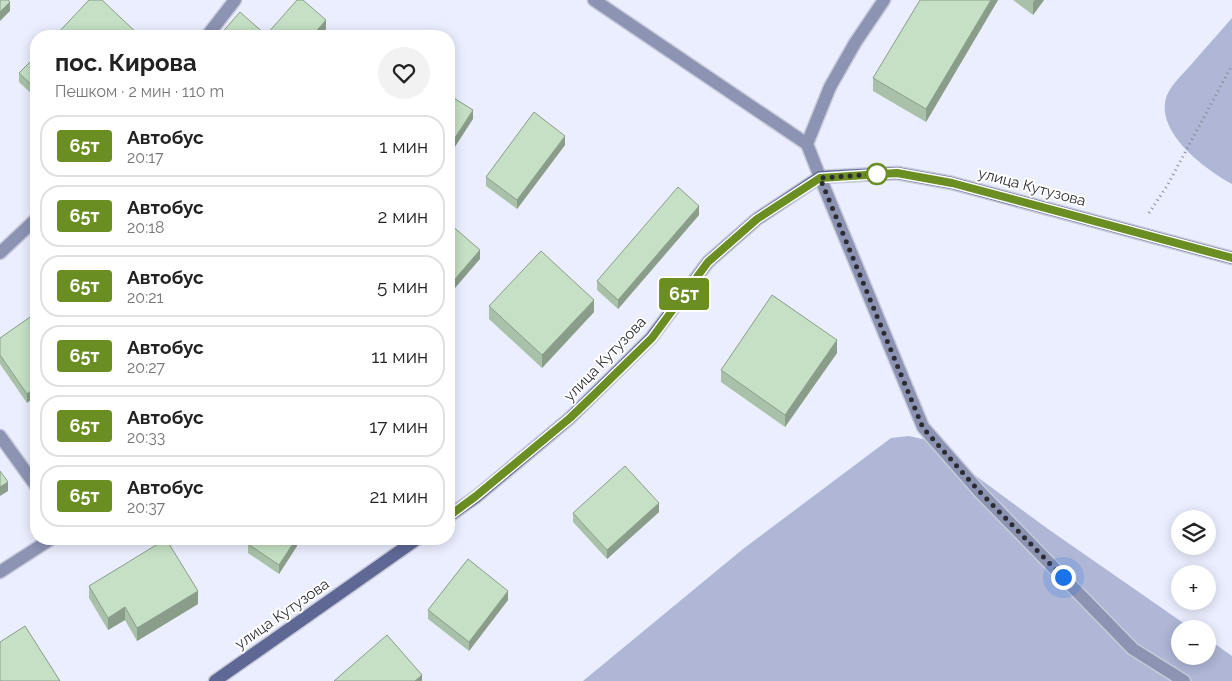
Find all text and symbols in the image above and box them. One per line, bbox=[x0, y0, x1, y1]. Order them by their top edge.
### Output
button: heart bbox=[378, 47, 430, 99]
text: пос. Кирова bbox=[55, 48, 197, 77]
text: Пешком · 2 мин · 110 m bbox=[55, 82, 224, 101]
text: Автобус bbox=[127, 126, 204, 148]
text: 65т bbox=[70, 135, 99, 156]
text: 1 мин bbox=[379, 135, 428, 157]
text: 20:17 bbox=[127, 148, 163, 167]
unlabelled marker bbox=[866, 163, 888, 185]
street label: улица Кутузова bbox=[976, 164, 1088, 210]
text: Автобус bbox=[127, 196, 204, 218]
text: 65т bbox=[70, 205, 99, 226]
text: 2 мин bbox=[378, 205, 428, 227]
text: 20:18 bbox=[127, 218, 164, 237]
text: Автобус bbox=[127, 266, 204, 288]
text: 65т bbox=[70, 275, 99, 296]
text: 5 мин bbox=[377, 275, 428, 297]
line badge: 65т bbox=[655, 278, 713, 310]
text: 65т bbox=[669, 283, 699, 304]
text: 20:21 bbox=[127, 288, 163, 307]
street label: улица Кутузова bbox=[560, 313, 650, 405]
text: Автобус bbox=[127, 336, 204, 358]
text: 65т bbox=[70, 345, 99, 366]
text: 11 мин bbox=[371, 345, 428, 367]
text: 20:27 bbox=[127, 358, 165, 377]
text: Автобус bbox=[127, 406, 204, 428]
text: 65т bbox=[70, 415, 99, 436]
text: 17 мин bbox=[369, 415, 428, 437]
text: 20:33 bbox=[127, 428, 165, 447]
text: Автобус bbox=[127, 476, 204, 498]
text: 65т bbox=[70, 485, 99, 506]
text: 21 мин bbox=[369, 485, 428, 507]
text: 20:37 bbox=[127, 498, 165, 517]
map controls bbox=[1171, 510, 1216, 665]
button: layers bbox=[1171, 510, 1216, 555]
your location bbox=[1051, 565, 1076, 590]
button: + bbox=[1171, 565, 1216, 610]
street label: улица Кутузова bbox=[232, 575, 332, 653]
button: − bbox=[1171, 620, 1216, 665]

